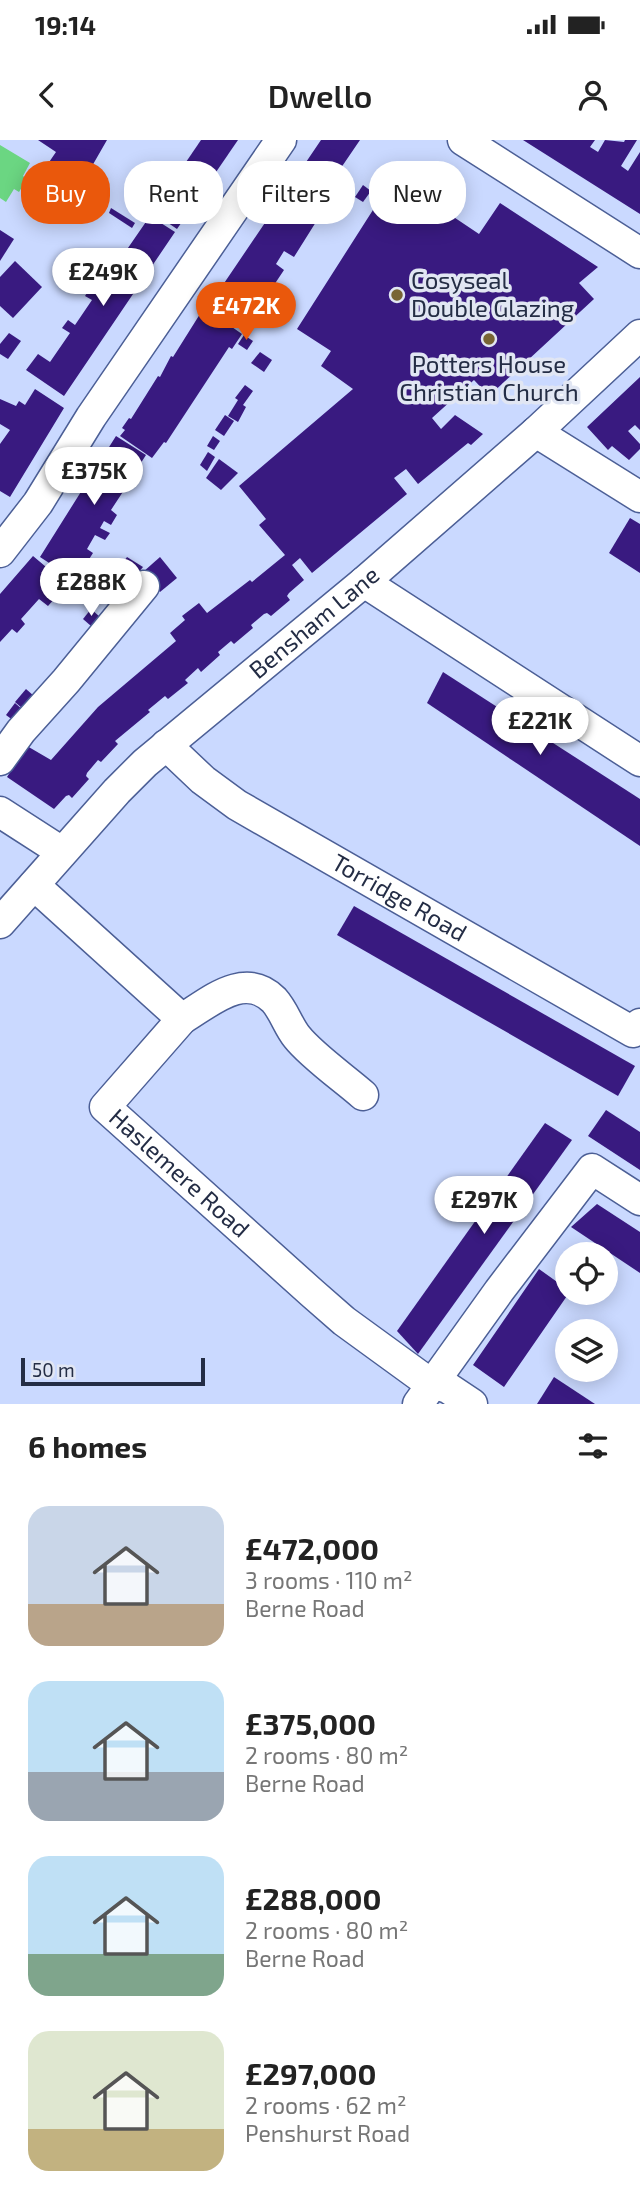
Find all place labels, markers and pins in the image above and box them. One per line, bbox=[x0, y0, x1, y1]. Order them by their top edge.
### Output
pin: £249K bbox=[54, 248, 152, 308]
place label: Cosyseal Double Glazing bbox=[411, 265, 574, 322]
pin: £472K bbox=[197, 282, 295, 342]
marker: Cosyseal Double Glazing bbox=[389, 287, 405, 303]
marker: Potters House Christian Church bbox=[481, 331, 497, 347]
place label: Potters House Christian Church bbox=[399, 349, 579, 406]
pin: £375K bbox=[45, 448, 143, 507]
pin: £288K bbox=[42, 559, 140, 618]
pin: £221K bbox=[491, 698, 589, 757]
pin: £297K bbox=[435, 1176, 533, 1236]

